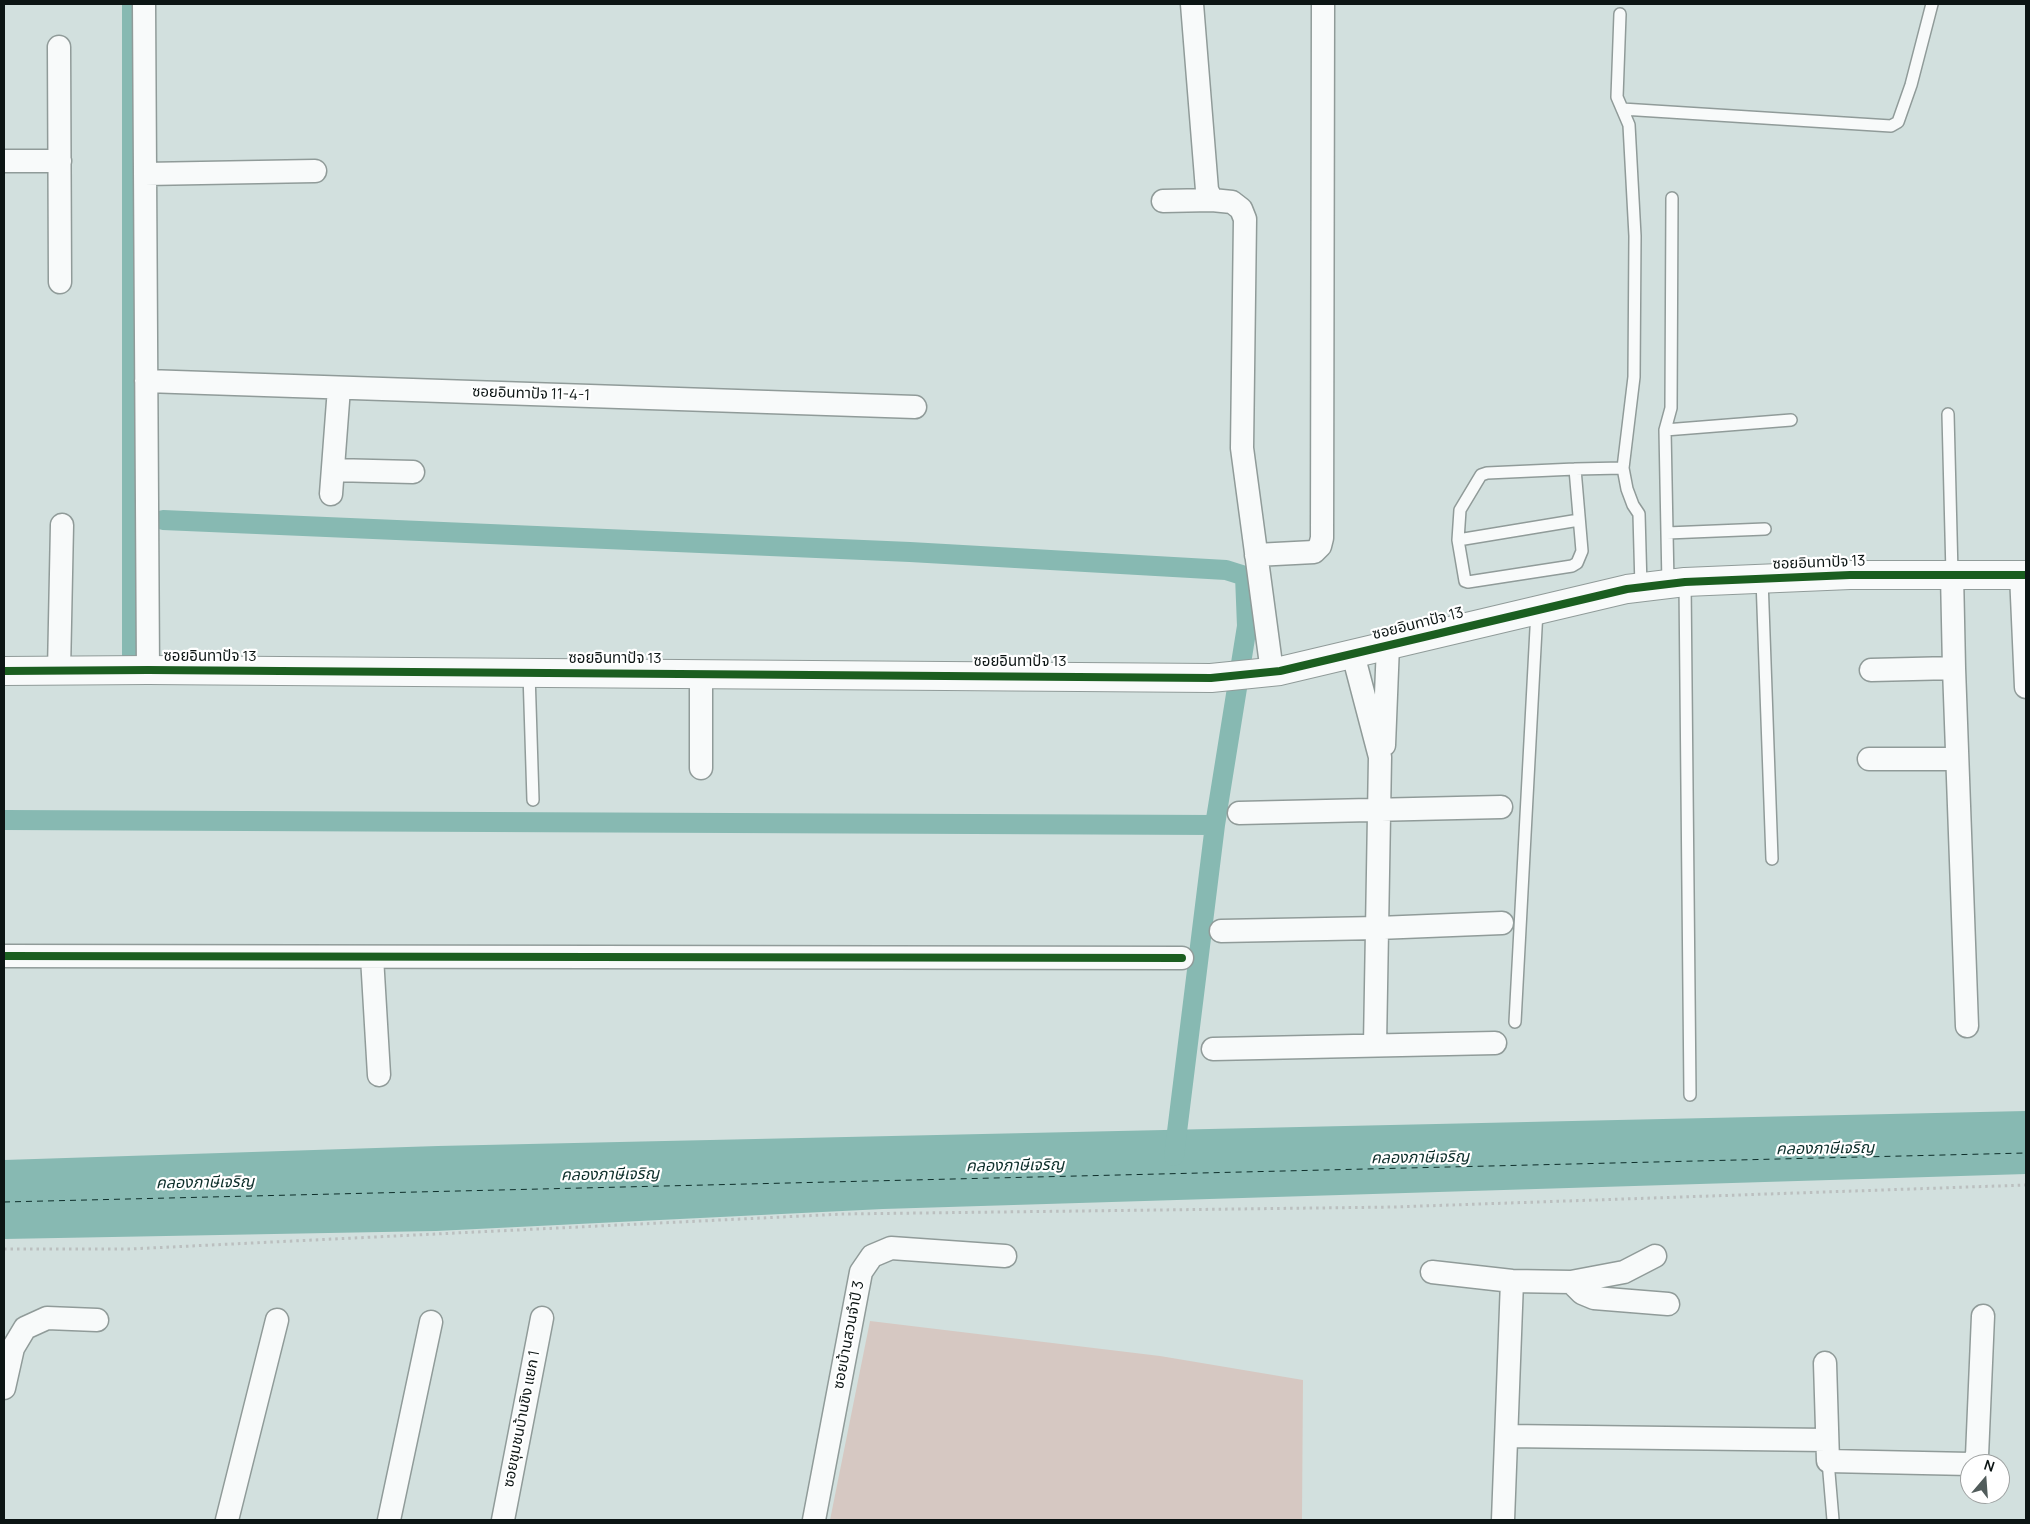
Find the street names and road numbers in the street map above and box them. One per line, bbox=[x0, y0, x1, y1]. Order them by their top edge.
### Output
street label: ซอยอินทาปัจ 11-4-1 bbox=[472, 383, 590, 405]
street label: ซอยอินทาปัจ 13 bbox=[1772, 552, 1866, 574]
street label: ซอยอินทาปัจ 13 bbox=[1371, 604, 1465, 644]
street label: ซอยอินทาปัจ 13 bbox=[163, 648, 257, 666]
street label: ซอยอินทาปัจ 13 bbox=[568, 650, 662, 668]
street label: ซอยอินทาปัจ 13 bbox=[973, 653, 1067, 671]
street label: ซอยบ้านสวนจำปี 3 bbox=[830, 1279, 868, 1391]
street label: ซอยชุมชนบ้านขิง แยก 1 bbox=[500, 1349, 544, 1489]

